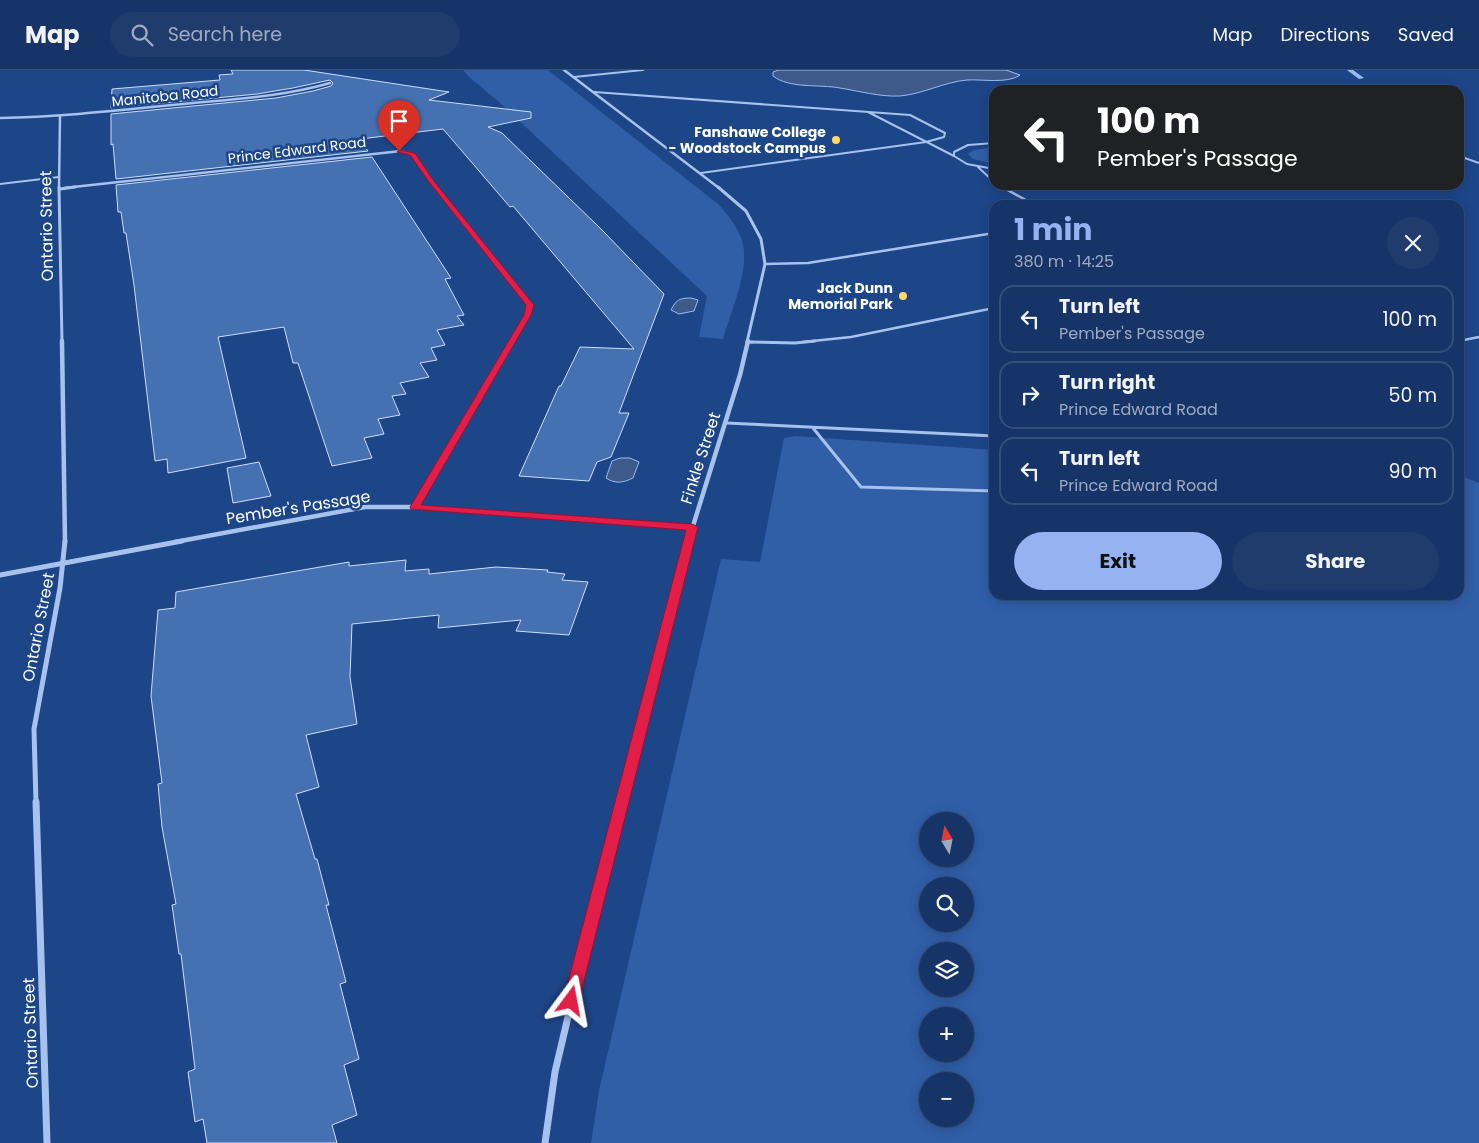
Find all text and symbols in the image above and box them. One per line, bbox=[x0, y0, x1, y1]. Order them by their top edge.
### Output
search box bbox=[110, 12, 460, 57]
text: Map bbox=[25, 18, 80, 51]
icon: search bbox=[128, 21, 156, 49]
text: Search here bbox=[168, 21, 282, 48]
text: Map bbox=[1213, 22, 1252, 47]
text: Directions bbox=[1280, 22, 1370, 47]
text: Saved bbox=[1398, 22, 1454, 47]
street label: Manitoba Road bbox=[111, 80, 219, 112]
text: 100 m bbox=[1097, 96, 1200, 145]
pin bbox=[378, 100, 420, 151]
icon: left bbox=[1014, 105, 1079, 170]
icon: arrive bbox=[385, 107, 413, 135]
place label: Fanshawe College - Woodstock Campus bbox=[669, 122, 826, 158]
street label: Prince Edward Road bbox=[227, 132, 367, 168]
marker: Fanshawe College - Woodstock Campus bbox=[830, 134, 842, 146]
text: Pember's Passage bbox=[1097, 143, 1298, 174]
street label: Ontario Street bbox=[34, 170, 59, 282]
text: 1 min bbox=[1014, 208, 1092, 251]
button: close bbox=[1387, 217, 1439, 269]
text: 380 m · 14:25 bbox=[1014, 250, 1114, 273]
place label: Jack Dunn Memorial Park bbox=[788, 278, 893, 314]
marker: Jack Dunn Memorial Park bbox=[897, 290, 909, 302]
text: Turn left bbox=[1059, 293, 1140, 320]
icon: left bbox=[1016, 305, 1044, 333]
text: 100 m bbox=[1382, 306, 1437, 333]
text: Pember's Passage bbox=[1059, 322, 1205, 345]
text: Turn right bbox=[1059, 369, 1155, 396]
icon: right bbox=[1016, 381, 1044, 409]
text: 50 m bbox=[1388, 382, 1437, 409]
text: Prince Edward Road bbox=[1059, 398, 1218, 421]
street label: Finkle Street bbox=[675, 409, 726, 507]
text: Turn left bbox=[1059, 445, 1140, 472]
icon: left bbox=[1016, 457, 1044, 485]
text: 90 m bbox=[1388, 458, 1437, 485]
text: Prince Edward Road bbox=[1059, 474, 1218, 497]
street label: Pember's Passage bbox=[224, 485, 372, 530]
button: Exit bbox=[1014, 532, 1222, 590]
button: Share bbox=[1232, 532, 1439, 590]
street label: Ontario Street bbox=[17, 570, 60, 684]
north arrow bbox=[919, 812, 974, 868]
map controls bbox=[919, 812, 974, 1127]
button: search bbox=[919, 877, 974, 932]
button: layers bbox=[919, 942, 974, 997]
position arrow bbox=[544, 974, 596, 1026]
street label: Ontario Street bbox=[17, 977, 44, 1089]
button: + bbox=[919, 1007, 974, 1062]
button: − bbox=[919, 1072, 974, 1127]

